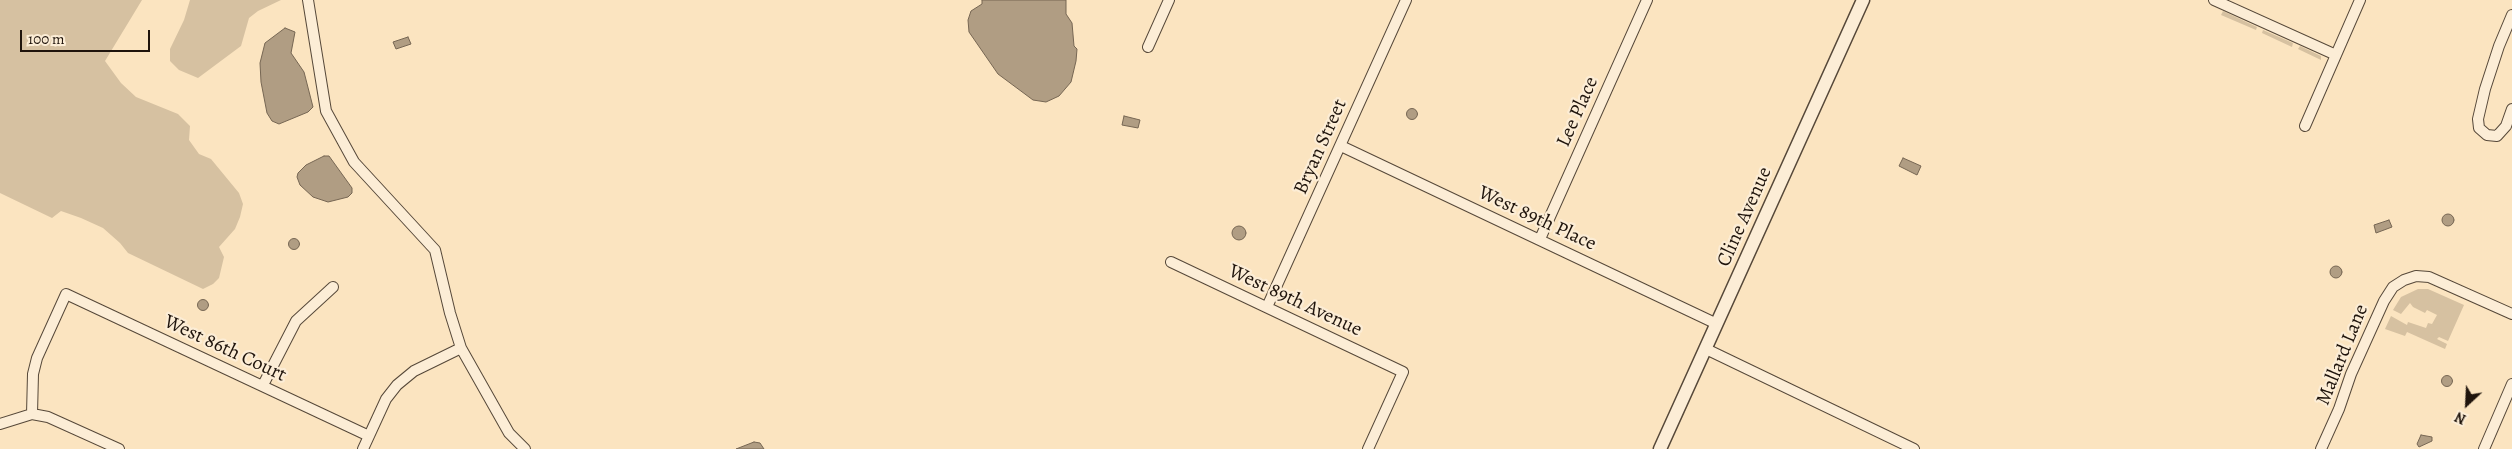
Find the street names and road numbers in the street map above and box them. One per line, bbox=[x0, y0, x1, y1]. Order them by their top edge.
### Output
street label: Lee Place bbox=[1552, 73, 1604, 151]
street label: Bryan Street bbox=[1289, 96, 1353, 198]
street label: Cline Avenue bbox=[1712, 163, 1778, 271]
street label: West 89th Place bbox=[1474, 181, 1600, 257]
street label: West 89th Avenue bbox=[1225, 260, 1365, 342]
street label: Mallard Lane bbox=[2312, 301, 2374, 409]
street label: West 86th Court bbox=[160, 310, 290, 388]

